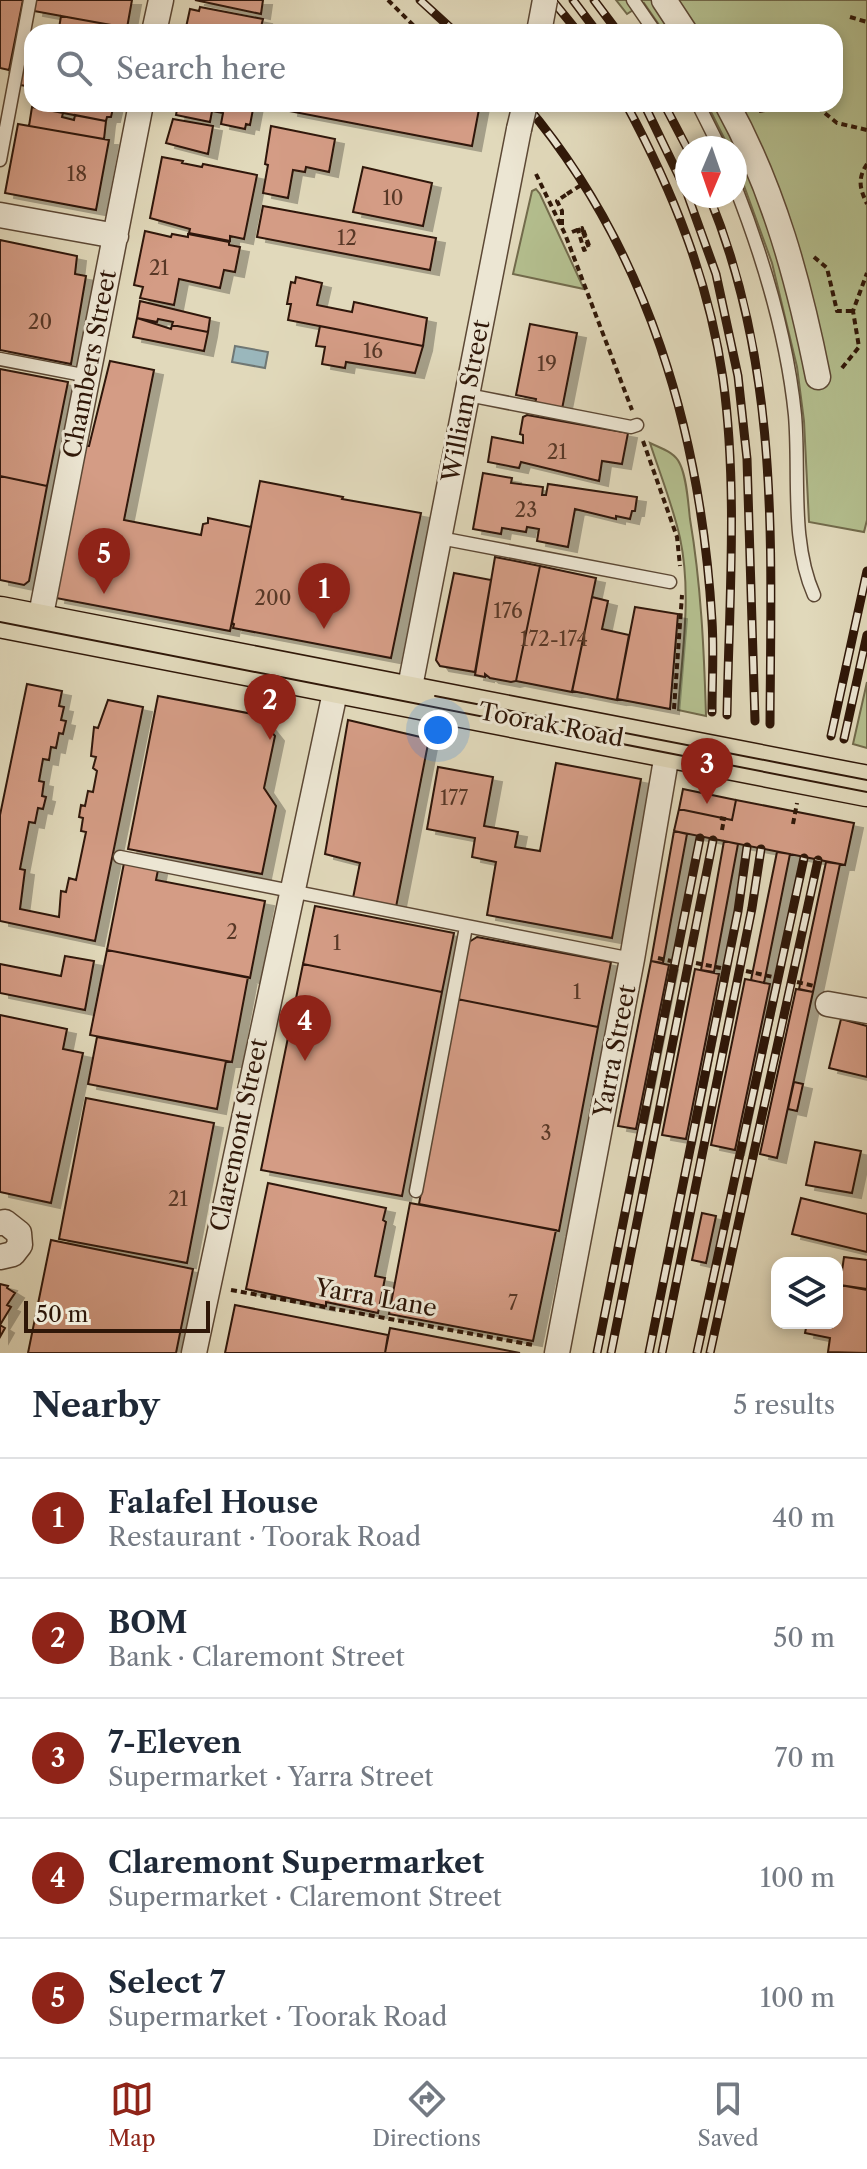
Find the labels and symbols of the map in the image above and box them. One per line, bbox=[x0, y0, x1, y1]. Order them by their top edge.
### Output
north arrow bbox=[675, 136, 747, 208]
house number: 18 bbox=[67, 162, 87, 186]
house number: 10 bbox=[382, 186, 404, 210]
house number: 12 bbox=[337, 226, 357, 250]
house number: 21 bbox=[149, 256, 170, 280]
street label: Chambers Street bbox=[57, 267, 122, 461]
house number: 20 bbox=[28, 310, 52, 334]
street label: William Street bbox=[435, 317, 496, 485]
house number: 16 bbox=[363, 339, 383, 363]
house number: 19 bbox=[537, 352, 557, 376]
house number: 21 bbox=[547, 440, 568, 464]
house number: 23 bbox=[515, 498, 537, 522]
pin: 5 bbox=[78, 528, 130, 594]
pin: 1 bbox=[298, 563, 350, 629]
house number: 200 bbox=[255, 586, 291, 610]
house number: 176 bbox=[493, 599, 523, 623]
house number: 172-174 bbox=[520, 627, 588, 651]
pin: 2 bbox=[244, 674, 296, 740]
street label: Toorak Road bbox=[476, 696, 626, 753]
your location bbox=[418, 710, 458, 750]
pin: 3 bbox=[681, 738, 733, 804]
house number: 177 bbox=[440, 786, 468, 810]
house number: 2 bbox=[226, 920, 238, 944]
house number: 1 bbox=[333, 931, 342, 955]
house number: 1 bbox=[573, 980, 582, 1004]
street label: Yarra Street bbox=[587, 982, 642, 1121]
pin: 4 bbox=[279, 995, 331, 1061]
street label: Claremont Street bbox=[204, 1035, 273, 1234]
house number: 3 bbox=[540, 1121, 552, 1145]
house number: 21 bbox=[168, 1187, 189, 1211]
street label: Yarra Lane bbox=[312, 1272, 439, 1322]
house number: 7 bbox=[508, 1291, 518, 1315]
scale bar bbox=[24, 1297, 210, 1333]

